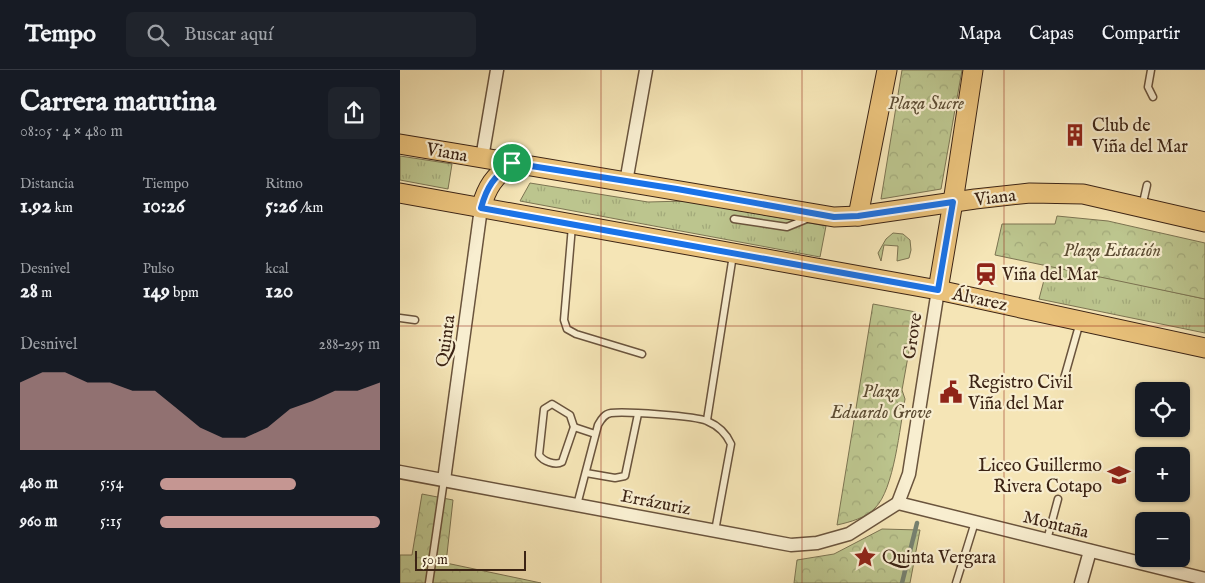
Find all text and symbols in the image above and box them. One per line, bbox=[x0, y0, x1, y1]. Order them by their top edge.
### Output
search box bbox=[126, 12, 476, 57]
text: Tempo bbox=[25, 19, 96, 50]
icon: search bbox=[144, 21, 172, 49]
text: Buscar aquí bbox=[184, 23, 273, 47]
text: Mapa bbox=[959, 23, 1001, 46]
text: Capas bbox=[1029, 23, 1074, 46]
text: Compartir bbox=[1102, 23, 1180, 46]
text: Carrera matutina bbox=[20, 85, 216, 120]
button: share bbox=[328, 87, 380, 139]
park label: Plaza Sucre bbox=[888, 93, 964, 116]
place label: Club de Viña del Mar bbox=[1091, 115, 1188, 159]
text: 08:05 · 4 × 480 m bbox=[20, 122, 123, 142]
building icon: Club de Viña del Mar bbox=[1062, 122, 1088, 148]
street label: Viana bbox=[423, 138, 470, 168]
pin bbox=[491, 142, 533, 184]
icon: arrive bbox=[498, 149, 526, 177]
text: Distancia bbox=[20, 175, 74, 193]
text: Tiempo bbox=[143, 175, 189, 193]
text: Ritmo bbox=[265, 175, 303, 193]
street label: Viana bbox=[972, 185, 1017, 212]
text: 1.92 bbox=[20, 193, 51, 220]
text: 10:26 bbox=[143, 193, 185, 220]
text: 5:26 bbox=[265, 193, 297, 220]
text: km bbox=[51, 199, 73, 217]
text: /km bbox=[297, 199, 323, 217]
park label: Plaza Estación bbox=[1063, 240, 1161, 263]
text: Desnivel bbox=[20, 260, 70, 278]
text: Pulso bbox=[143, 260, 174, 278]
text: kcal bbox=[265, 260, 289, 278]
station icon: Viña del Mar bbox=[973, 261, 999, 287]
place label: Viña del Mar bbox=[1001, 264, 1098, 287]
text: 28 bbox=[20, 278, 38, 305]
text: 149 bbox=[143, 278, 170, 305]
text: 120 bbox=[265, 278, 293, 305]
street label: Álvarez bbox=[949, 281, 1010, 318]
text: m bbox=[38, 284, 52, 302]
text: bpm bbox=[170, 284, 199, 302]
street label: Grove bbox=[898, 311, 928, 361]
street label: Quinta bbox=[431, 313, 462, 369]
text: Desnivel bbox=[20, 335, 77, 355]
text: 288–295 m bbox=[318, 335, 380, 355]
place label: Registro Civil Viña del Mar bbox=[967, 372, 1073, 416]
public building icon: Registro Civil Viña del Mar bbox=[938, 379, 964, 405]
park label: Plaza Eduardo Grove bbox=[829, 381, 932, 425]
map controls bbox=[1135, 382, 1190, 567]
button: locate bbox=[1135, 382, 1190, 437]
button: + bbox=[1135, 447, 1190, 502]
place label: Liceo Guillermo Rivera Cotapo bbox=[978, 455, 1102, 499]
school or university icon: Liceo Guillermo Rivera Cotapo bbox=[1106, 462, 1132, 488]
text: 480 m bbox=[20, 474, 58, 494]
text: 5:54 bbox=[100, 474, 124, 494]
street label: Errázuriz bbox=[619, 485, 693, 522]
street label: Montaña bbox=[1020, 506, 1091, 545]
text: 960 m bbox=[20, 512, 57, 532]
text: 5:15 bbox=[100, 512, 122, 532]
button: − bbox=[1135, 512, 1190, 567]
place icon: Quinta Vergara bbox=[852, 544, 878, 570]
place label: Quinta Vergara bbox=[882, 547, 996, 570]
scale bar bbox=[415, 548, 526, 571]
text: 50 m bbox=[422, 551, 448, 569]

